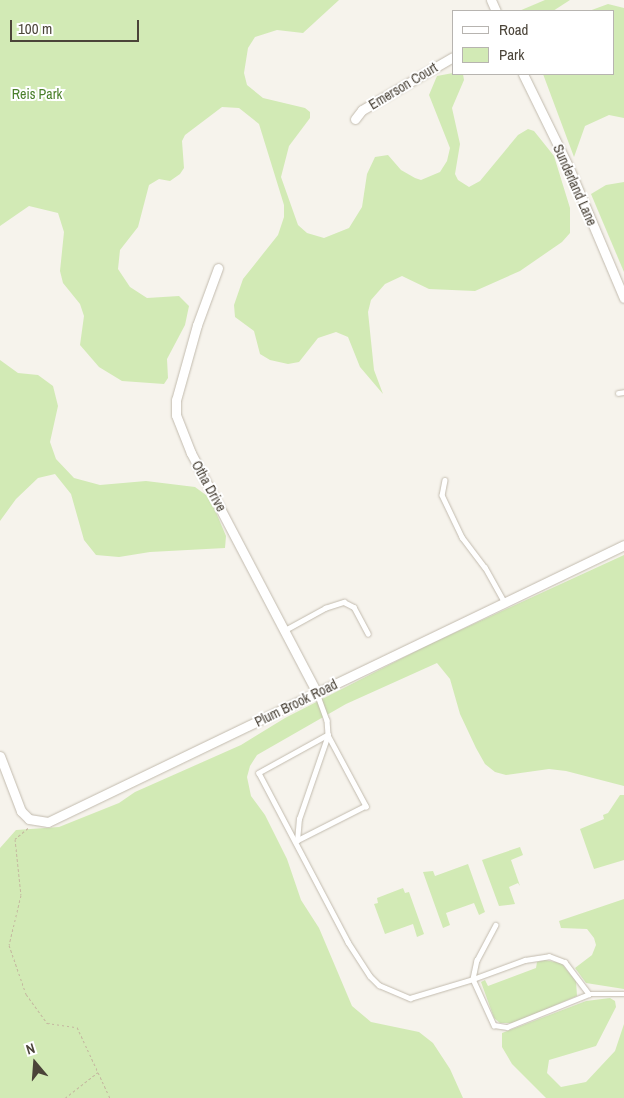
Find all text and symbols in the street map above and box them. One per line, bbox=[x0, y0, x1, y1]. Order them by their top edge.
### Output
scale bar bbox=[12, 10, 141, 42]
legend bbox=[452, 10, 614, 75]
text: 100 m bbox=[18, 18, 52, 39]
text: Road bbox=[499, 19, 528, 40]
text: Park bbox=[499, 44, 524, 65]
street label: Emerson Court bbox=[366, 59, 440, 113]
park label: Reis Park bbox=[12, 86, 62, 102]
street label: Sunderland Lane bbox=[550, 142, 600, 228]
street label: Otha Drive bbox=[188, 458, 230, 514]
street label: Plum Brook Road bbox=[252, 676, 340, 730]
north arrow bbox=[10, 1038, 60, 1088]
text: N bbox=[24, 1039, 37, 1059]

